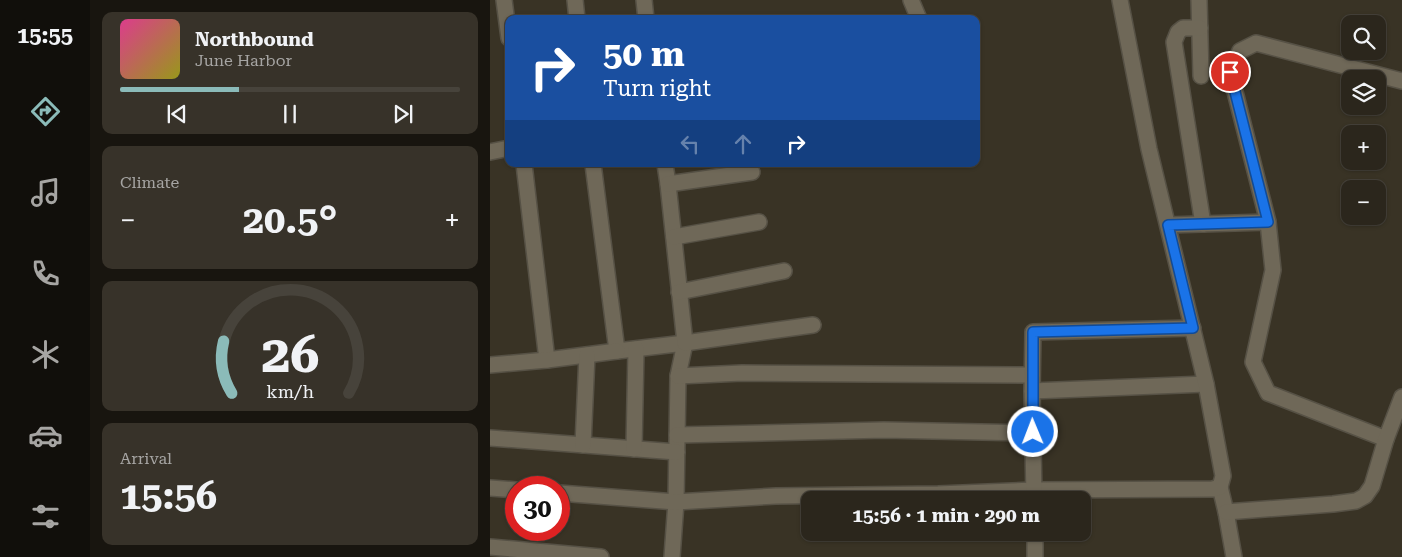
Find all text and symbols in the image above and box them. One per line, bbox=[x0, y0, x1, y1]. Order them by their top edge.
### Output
map controls bbox=[1341, 15, 1386, 225]
button: search bbox=[1341, 15, 1386, 60]
text: 15:55 bbox=[17, 23, 73, 48]
text: Northbound bbox=[195, 28, 314, 51]
text: 50 m bbox=[603, 34, 685, 75]
icon: right bbox=[520, 35, 585, 100]
text: June Harbor bbox=[195, 51, 292, 70]
pin bbox=[1209, 51, 1251, 93]
icon: arrive bbox=[1216, 58, 1244, 86]
button: layers bbox=[1341, 70, 1386, 115]
text: Turn right bbox=[603, 76, 711, 101]
icon: directions bbox=[28, 94, 63, 129]
icon: previous bbox=[163, 100, 191, 128]
icon: pause bbox=[276, 100, 304, 128]
icon: next bbox=[389, 100, 417, 128]
button: + bbox=[1341, 125, 1386, 170]
icon: left bbox=[676, 130, 704, 158]
icon: ahead bbox=[729, 130, 757, 158]
icon: right bbox=[782, 130, 810, 158]
text: Climate bbox=[120, 173, 179, 192]
icon: music bbox=[28, 175, 63, 210]
button: − bbox=[1341, 180, 1386, 225]
text: 20.5° bbox=[243, 198, 337, 242]
text: − bbox=[120, 204, 136, 237]
text: + bbox=[444, 204, 460, 237]
icon: phone bbox=[28, 256, 63, 291]
text: 26 bbox=[261, 324, 319, 385]
icon: climate bbox=[28, 337, 63, 372]
text: km/h bbox=[266, 381, 314, 402]
position arrow bbox=[1006, 405, 1058, 457]
icon: car bbox=[28, 418, 63, 453]
text: Arrival bbox=[120, 449, 172, 468]
text: 15:56 bbox=[120, 474, 217, 518]
speed limit sign: 30 bbox=[505, 476, 570, 541]
icon: filters bbox=[28, 499, 63, 534]
text: 15:56 · 1 min · 290 m bbox=[852, 504, 1040, 527]

